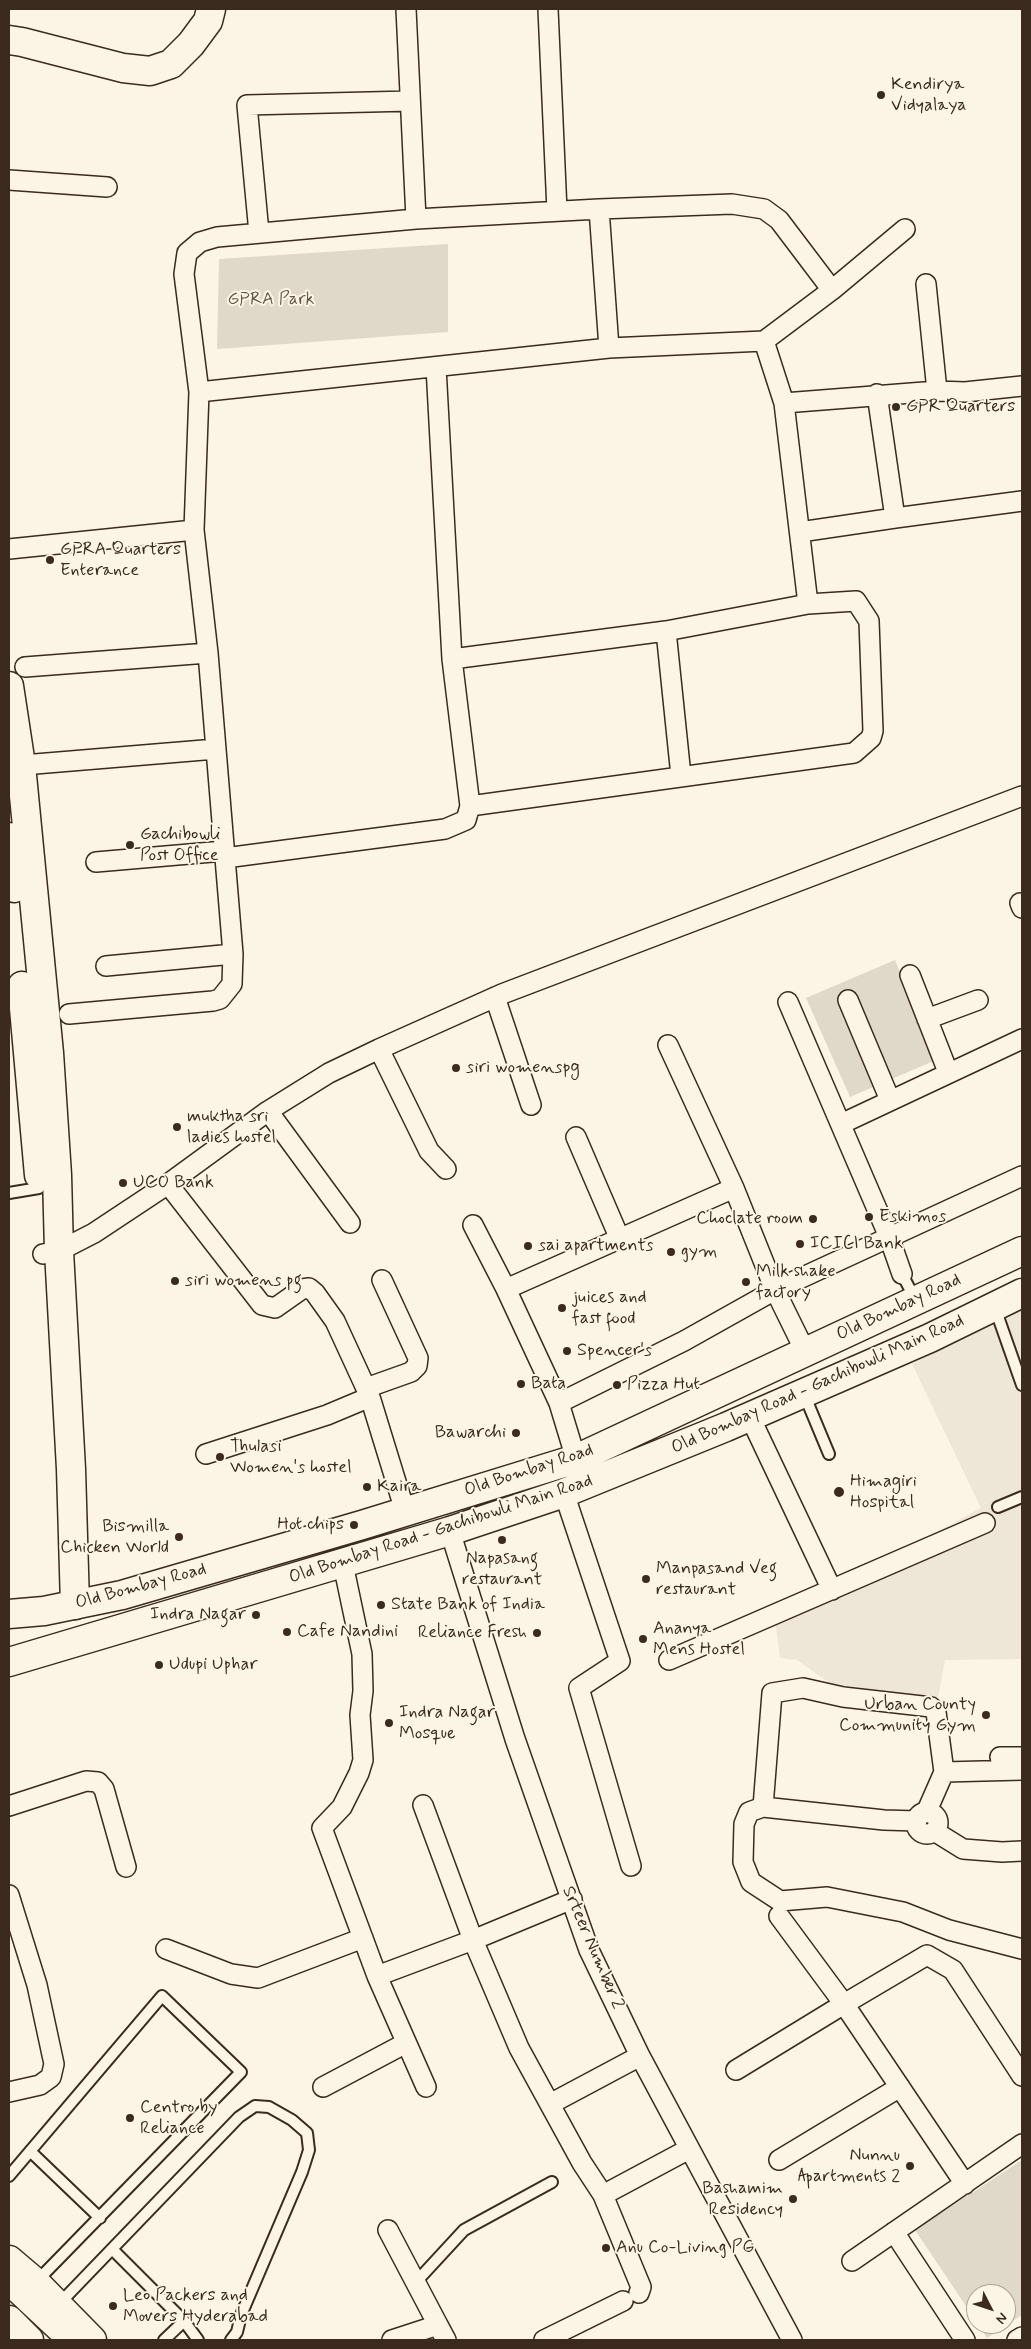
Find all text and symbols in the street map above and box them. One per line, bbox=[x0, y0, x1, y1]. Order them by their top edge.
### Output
place label: Kendirya Vidyalaya bbox=[891, 74, 967, 116]
marker: Kendirya Vidyalaya bbox=[875, 89, 887, 101]
park label: GPRA Park bbox=[227, 289, 315, 311]
place label: GPR Quarters bbox=[906, 396, 1015, 418]
marker: GPR Quarters bbox=[890, 401, 902, 413]
place label: GPRA Quarters Enterance bbox=[60, 539, 181, 582]
marker: GPRA Quarters Enterance bbox=[44, 554, 56, 566]
place label: Gachibowli Post Office bbox=[140, 824, 221, 866]
marker: Gachibowli Post Office bbox=[124, 839, 136, 851]
place label: siri womenspg bbox=[466, 1057, 580, 1079]
marker: siri womenspg bbox=[450, 1062, 462, 1074]
place label: muktha sri ladies hostel bbox=[187, 1106, 276, 1148]
marker: muktha sri ladies hostel bbox=[171, 1121, 183, 1133]
place label: UCO Bank bbox=[133, 1172, 214, 1194]
marker: UCO Bank bbox=[117, 1177, 129, 1189]
place label: Eskimos bbox=[879, 1206, 946, 1228]
place label: Choclate room bbox=[696, 1208, 803, 1230]
marker: Eskimos bbox=[863, 1211, 875, 1223]
marker: Choclate room bbox=[807, 1213, 819, 1225]
place label: ICICI Bank bbox=[810, 1233, 903, 1255]
place label: sai apartments bbox=[538, 1235, 654, 1257]
marker: ICICI Bank bbox=[794, 1238, 806, 1250]
marker: sai apartments bbox=[522, 1240, 534, 1252]
place label: gym bbox=[681, 1241, 718, 1263]
marker: gym bbox=[665, 1246, 677, 1258]
place label: Milk shake factory bbox=[756, 1261, 836, 1304]
place label: siri womens pg bbox=[185, 1270, 302, 1292]
street label: Old Bombay Road bbox=[833, 1270, 965, 1346]
marker: siri womens pg bbox=[169, 1275, 181, 1287]
marker: Milk shake factory bbox=[740, 1276, 752, 1288]
place label: juices and fast food bbox=[572, 1287, 647, 1330]
marker: juices and fast food bbox=[556, 1302, 568, 1314]
street label: Old Bombay Road - Gachibowli Main Road bbox=[668, 1310, 968, 1460]
place label: Spencer's bbox=[577, 1340, 652, 1362]
marker: Spencer's bbox=[561, 1345, 573, 1357]
place label: Bata bbox=[531, 1373, 566, 1395]
place label: Pizza Hut bbox=[627, 1374, 700, 1396]
marker: Bata bbox=[515, 1378, 527, 1390]
marker: Pizza Hut bbox=[611, 1379, 623, 1391]
place label: Bawarchi bbox=[435, 1422, 506, 1444]
marker: Bawarchi bbox=[510, 1427, 522, 1439]
place label: Thulasi Women's hostel bbox=[230, 1436, 352, 1478]
street label: Old Bombay Road bbox=[462, 1440, 596, 1502]
marker: Thulasi Women's hostel bbox=[214, 1451, 226, 1463]
street label: Old Bombay Road - Gachibowli Main Road bbox=[286, 1471, 596, 1589]
place label: Himagiri Hospital bbox=[850, 1471, 917, 1514]
place label: Kaira bbox=[377, 1476, 421, 1498]
marker: Kaira bbox=[361, 1481, 373, 1493]
marker: Himagiri Hospital bbox=[832, 1485, 846, 1499]
place label: Hot chips bbox=[277, 1514, 344, 1536]
place label: Bismilla Chicken World bbox=[60, 1516, 169, 1558]
marker: Hot chips bbox=[348, 1519, 360, 1531]
marker: Bismilla Chicken World bbox=[173, 1531, 185, 1543]
marker: Napasang restaurant bbox=[496, 1534, 508, 1546]
place label: Napasang restaurant bbox=[462, 1548, 542, 1590]
place label: Manpasand Veg restaurant bbox=[656, 1558, 777, 1600]
street label: Old Bombay Road bbox=[73, 1559, 209, 1615]
marker: Manpasand Veg restaurant bbox=[640, 1573, 652, 1585]
place label: State Bank of India bbox=[391, 1594, 545, 1616]
marker: State Bank of India bbox=[375, 1599, 387, 1611]
place label: Indra Nagar bbox=[150, 1604, 246, 1626]
marker: Indra Nagar bbox=[250, 1609, 262, 1621]
place label: Ananya Mens Hostel bbox=[653, 1618, 745, 1660]
place label: Cafe Nandini bbox=[297, 1621, 398, 1643]
place label: Reliance Fresh bbox=[418, 1622, 527, 1644]
marker: Cafe Nandini bbox=[281, 1626, 293, 1638]
marker: Reliance Fresh bbox=[531, 1627, 543, 1639]
marker: Ananya Mens Hostel bbox=[637, 1633, 649, 1645]
place label: Udupi Uphar bbox=[169, 1654, 258, 1676]
marker: Udupi Uphar bbox=[153, 1659, 165, 1671]
place label: Urban County Community Gym bbox=[839, 1694, 976, 1736]
place label: Indra Nagar Mosque bbox=[399, 1702, 495, 1745]
marker: Urban County Community Gym bbox=[980, 1709, 992, 1721]
marker: Indra Nagar Mosque bbox=[383, 1717, 395, 1729]
street label: Srteer Number 2 bbox=[556, 1883, 628, 2013]
place label: Centro by Reliance bbox=[140, 2097, 217, 2140]
marker: Centro by Reliance bbox=[124, 2112, 136, 2124]
place label: Nunnu Apartments 2 bbox=[798, 2145, 900, 2188]
marker: Nunnu Apartments 2 bbox=[904, 2160, 916, 2172]
place label: Bashamim Residency bbox=[702, 2178, 783, 2220]
marker: Bashamim Residency bbox=[787, 2193, 799, 2205]
place label: Anu Co-Living PG bbox=[616, 2237, 754, 2259]
marker: Anu Co-Living PG bbox=[600, 2242, 612, 2254]
north arrow bbox=[966, 2284, 1016, 2334]
place label: Leo Packers and Movers Hyderabad bbox=[123, 2285, 268, 2328]
marker: Leo Packers and Movers Hyderabad bbox=[107, 2300, 119, 2312]
text: N bbox=[992, 2309, 1011, 2328]

